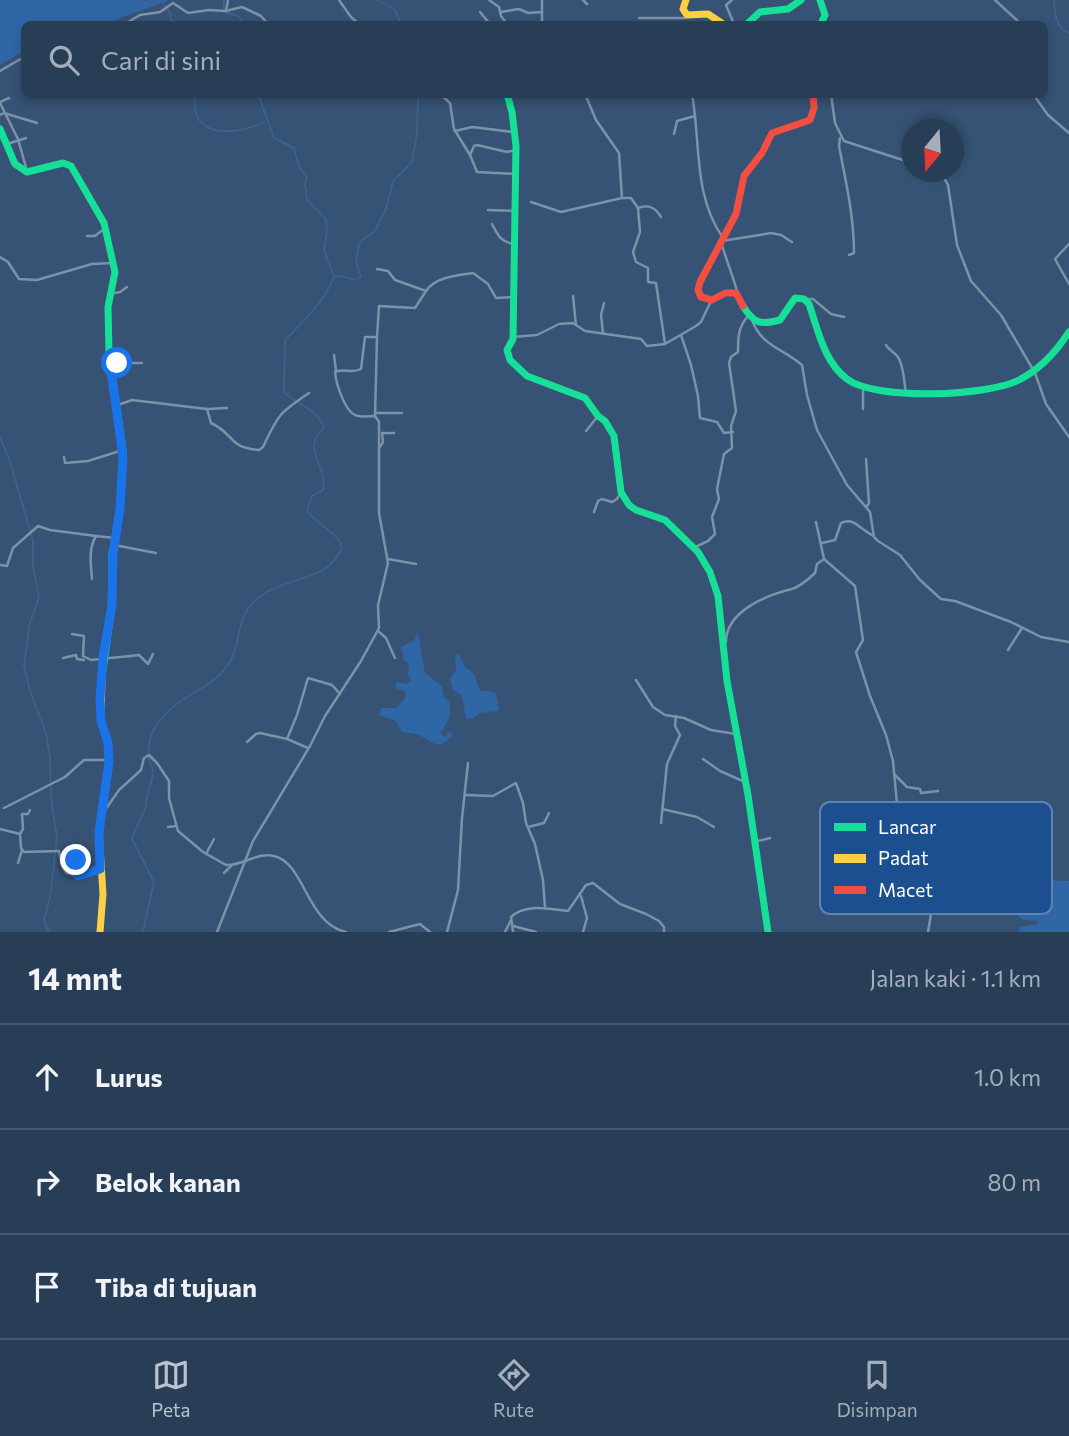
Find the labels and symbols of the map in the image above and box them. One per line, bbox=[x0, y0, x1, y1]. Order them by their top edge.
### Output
north arrow bbox=[901, 119, 964, 182]
route start bbox=[101, 347, 132, 378]
legend bbox=[820, 802, 1052, 914]
text: Lancar bbox=[878, 815, 937, 838]
route end bbox=[60, 844, 91, 875]
text: Padat bbox=[878, 846, 929, 869]
text: Macet bbox=[878, 878, 933, 901]

